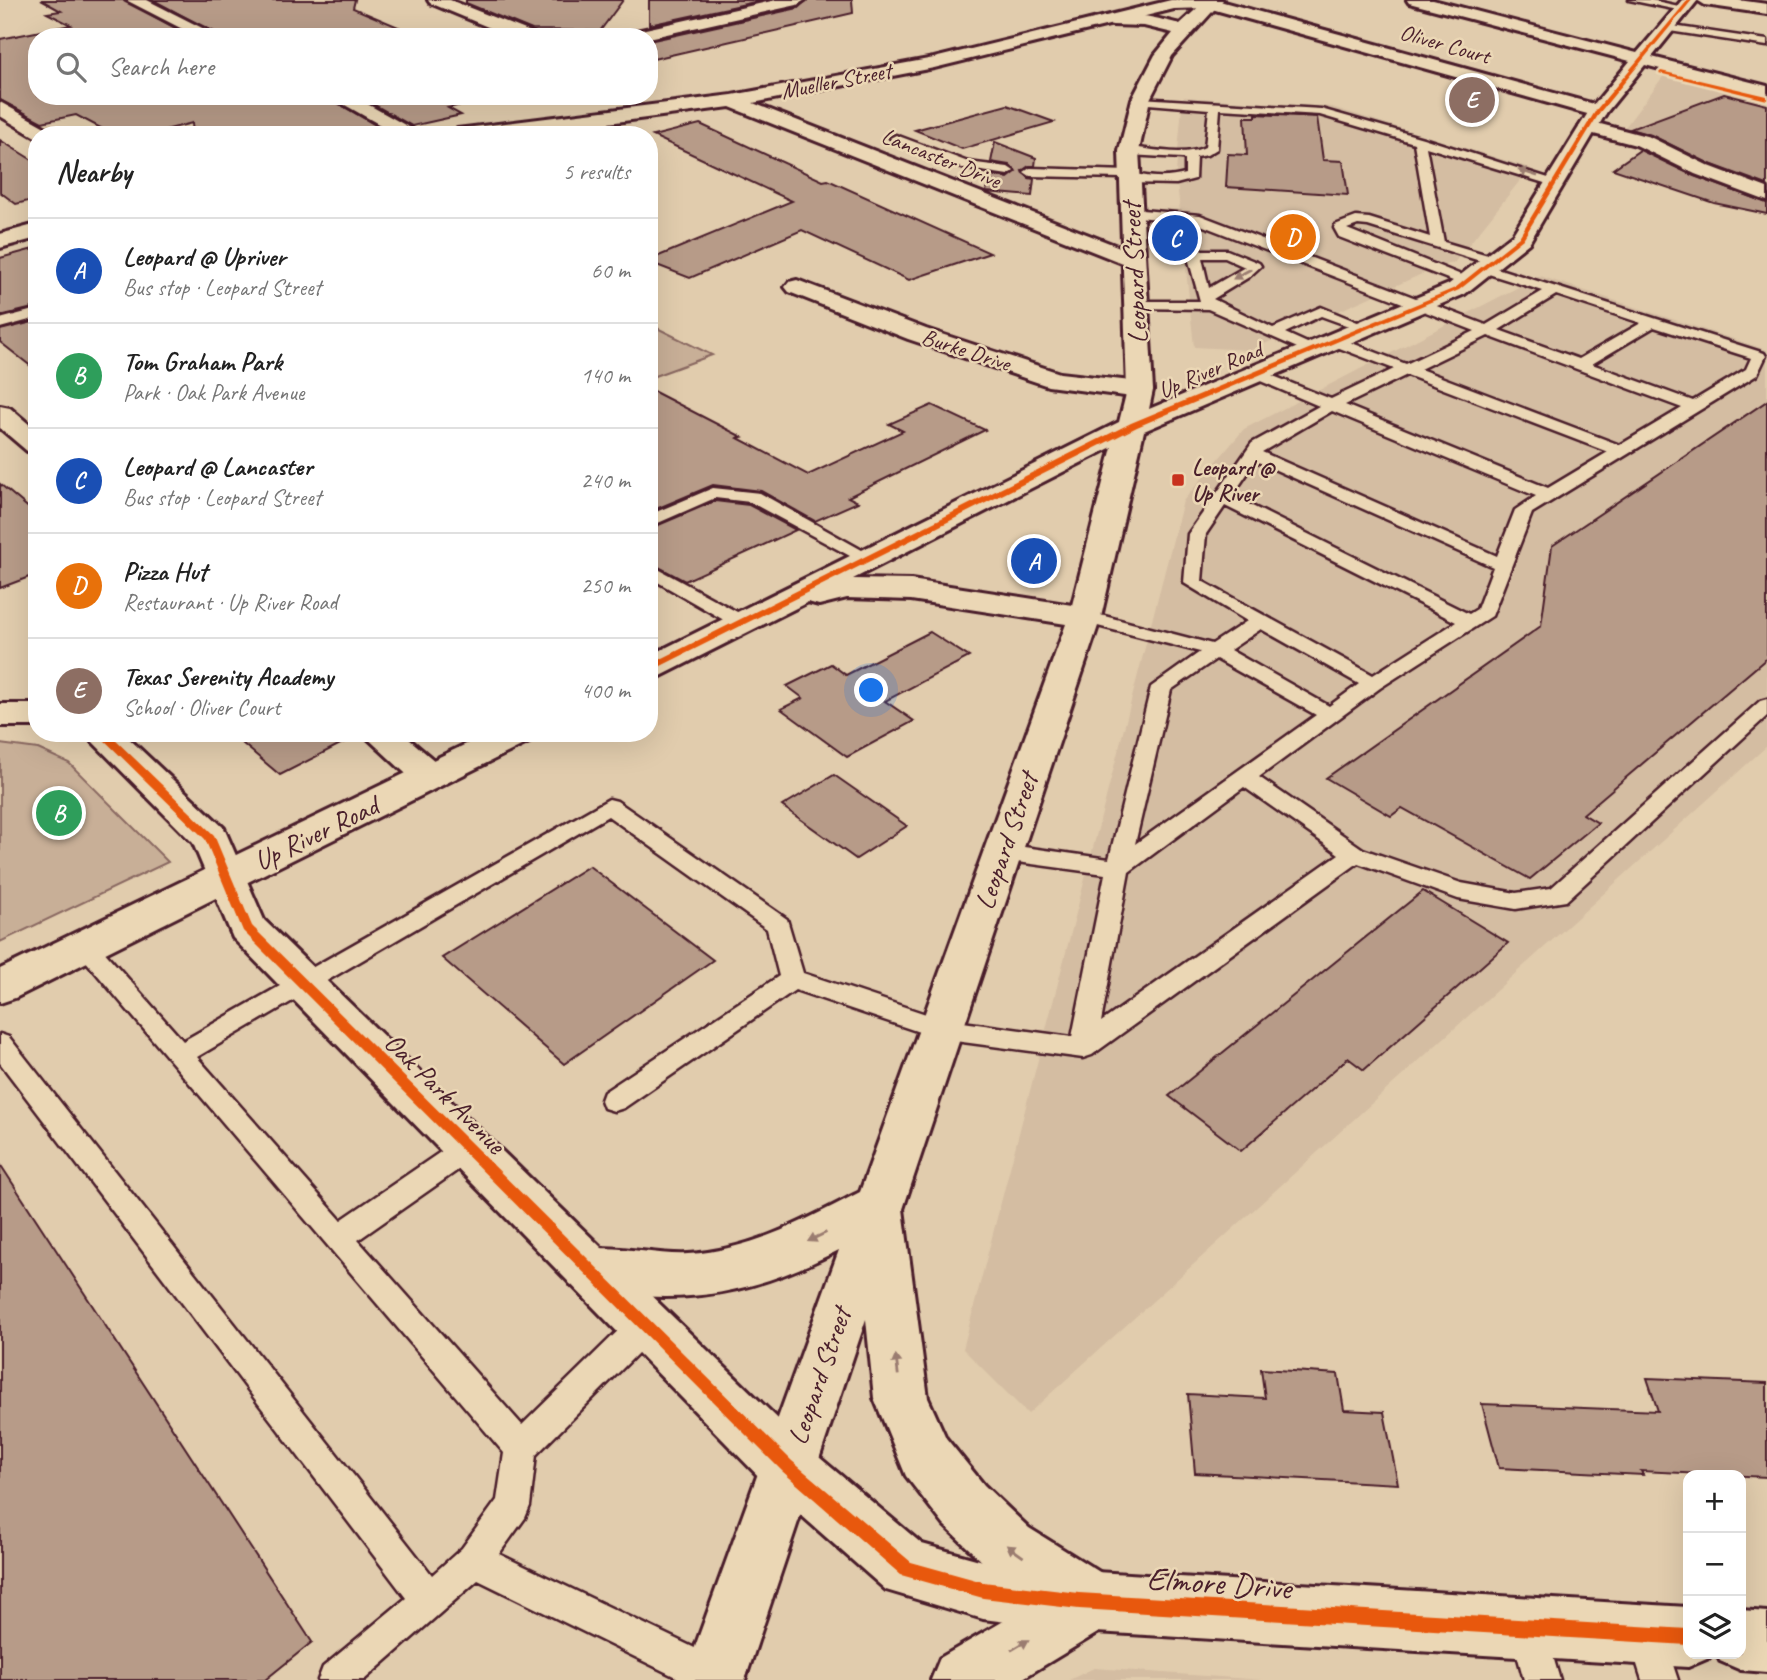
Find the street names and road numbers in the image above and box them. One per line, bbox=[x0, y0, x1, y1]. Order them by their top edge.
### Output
street label: Oliver Court bbox=[1397, 17, 1496, 71]
street label: Mueller Street bbox=[778, 55, 897, 106]
street label: Lancaster Drive bbox=[877, 121, 1006, 196]
street label: Leopard Street bbox=[1113, 198, 1155, 345]
street label: Burke Drive bbox=[918, 322, 1015, 378]
street label: Up River Road bbox=[1154, 334, 1270, 405]
street label: Leopard Street bbox=[966, 765, 1047, 914]
street label: Up River Road bbox=[248, 786, 387, 878]
street label: Oak Park Avenue bbox=[377, 1025, 514, 1162]
street label: Leopard Street bbox=[779, 1300, 860, 1449]
street label: Elmore Drive bbox=[1145, 1557, 1295, 1609]

